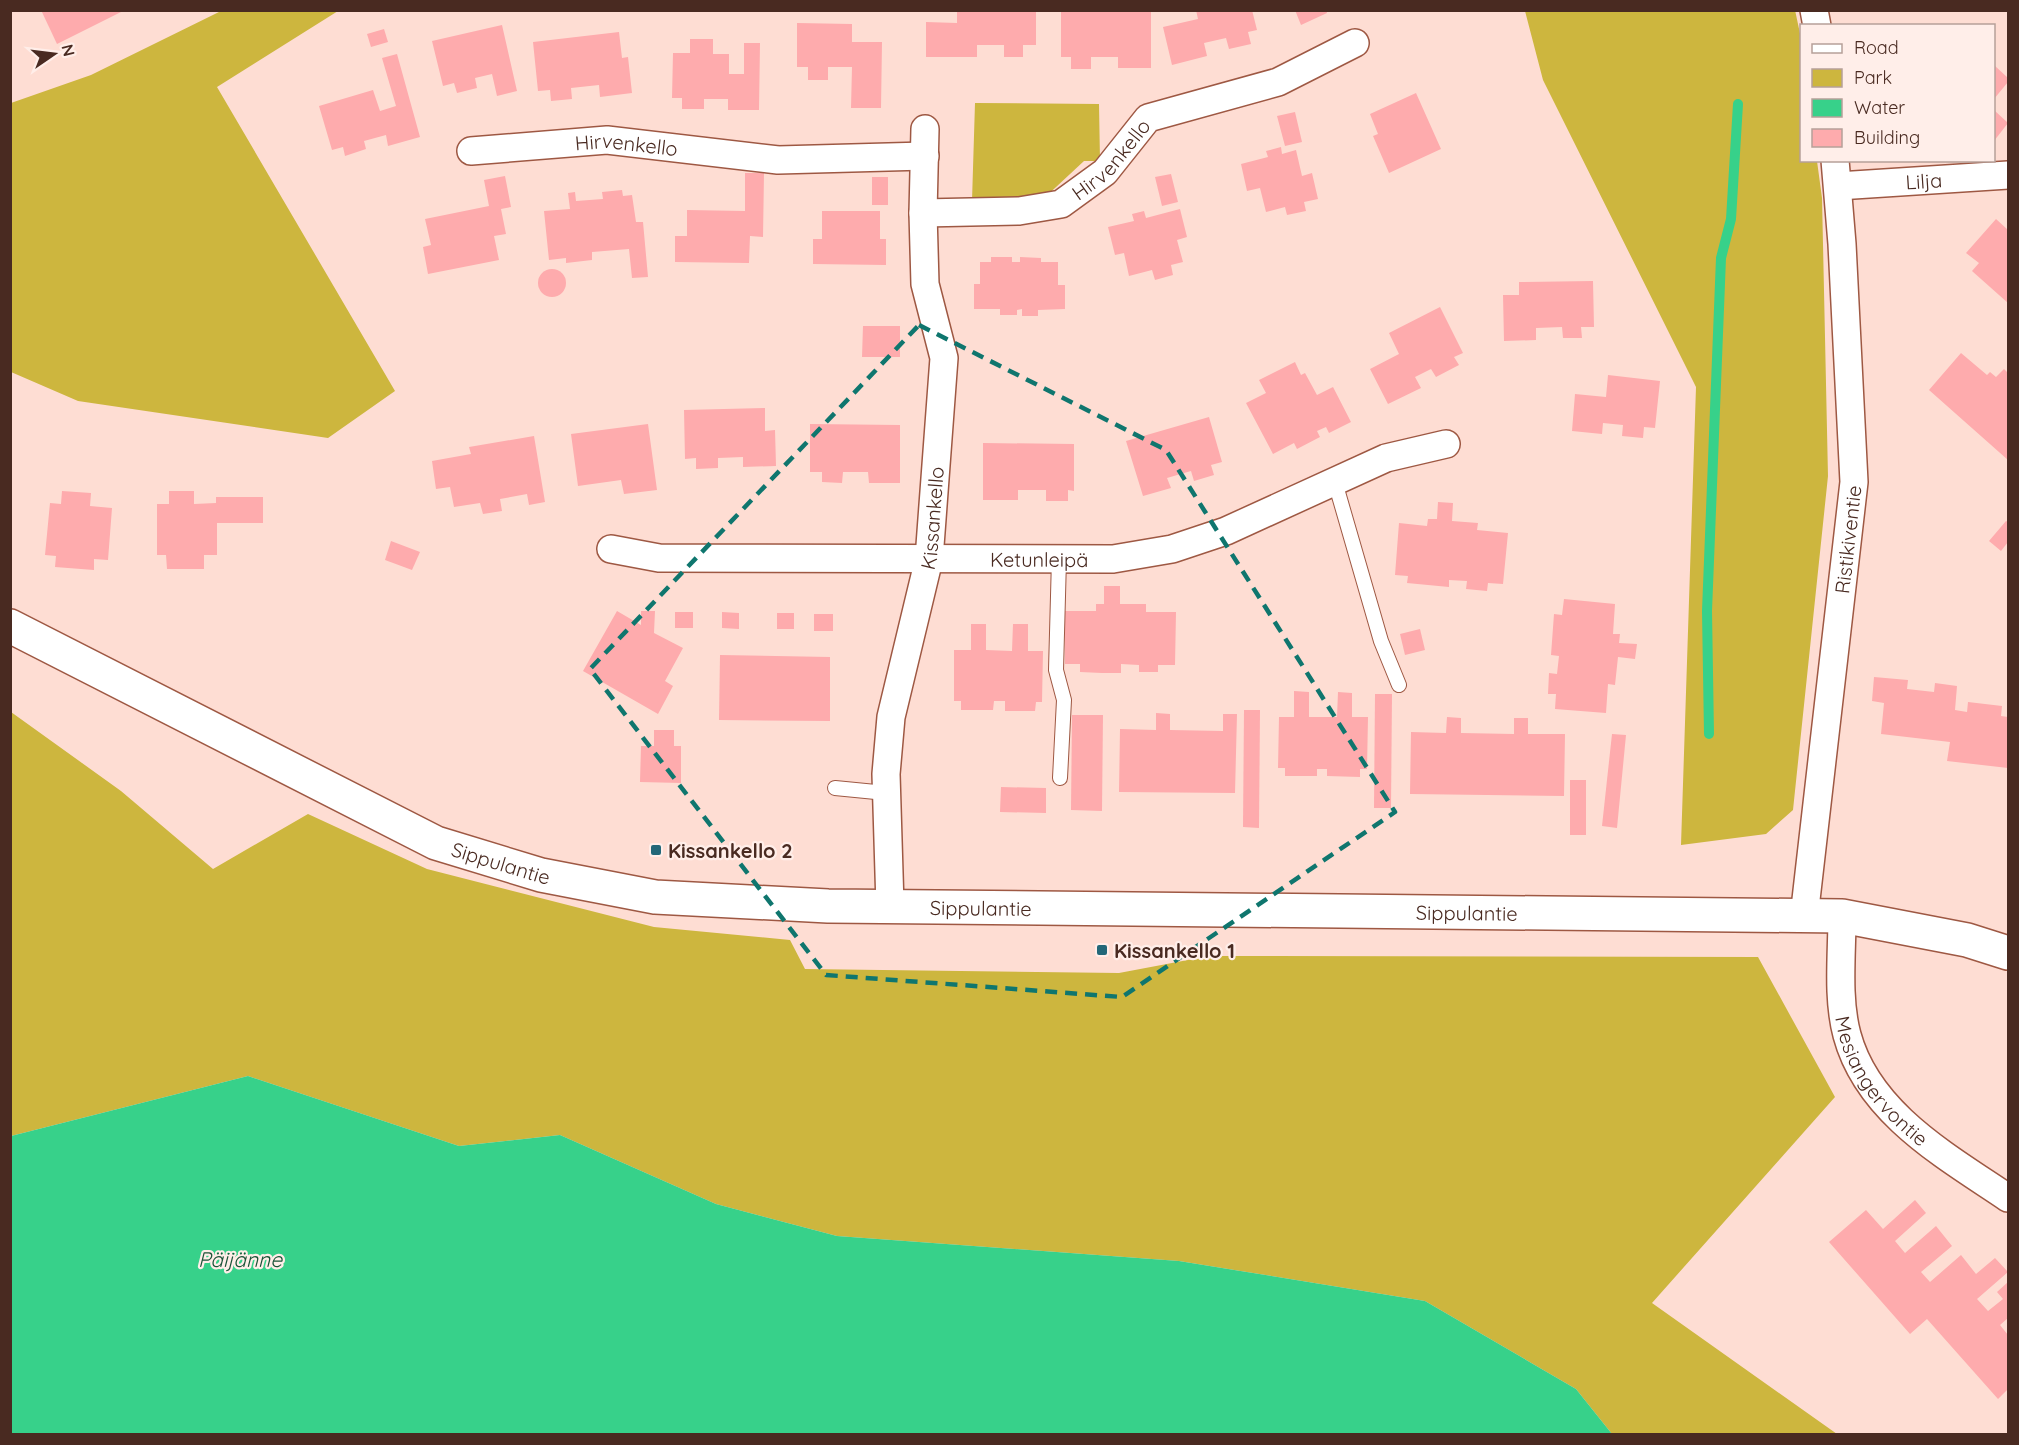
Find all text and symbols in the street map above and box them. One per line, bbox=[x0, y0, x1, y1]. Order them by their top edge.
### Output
north arrow bbox=[24, 24, 84, 84]
legend bbox=[1800, 24, 1995, 162]
text: Road bbox=[1854, 36, 1899, 59]
text: N bbox=[57, 42, 80, 58]
text: Park bbox=[1854, 66, 1892, 89]
text: Water bbox=[1854, 96, 1905, 119]
street label: Hirvenkello bbox=[1066, 114, 1155, 205]
text: Building bbox=[1854, 126, 1920, 149]
street label: Hirvenkello bbox=[574, 127, 679, 161]
street label: Lilja bbox=[1905, 167, 1943, 194]
street label: Kissankello bbox=[914, 466, 948, 572]
street label: Ristikiventie bbox=[1829, 484, 1866, 595]
street label: Ketunleipä bbox=[990, 546, 1088, 571]
street label: Sippulantie bbox=[449, 836, 552, 889]
place label: Kissankello 2 bbox=[668, 838, 793, 863]
marker: Kissankello 2 bbox=[649, 843, 663, 857]
street label: Sippulantie bbox=[930, 895, 1032, 921]
street label: Sippulantie bbox=[1416, 899, 1518, 925]
place label: Kissankello 1 bbox=[1114, 938, 1235, 963]
marker: Kissankello 1 bbox=[1095, 943, 1109, 957]
street label: Mesiangervontie bbox=[1831, 1014, 1933, 1151]
water label: Päijänne bbox=[198, 1246, 283, 1272]

